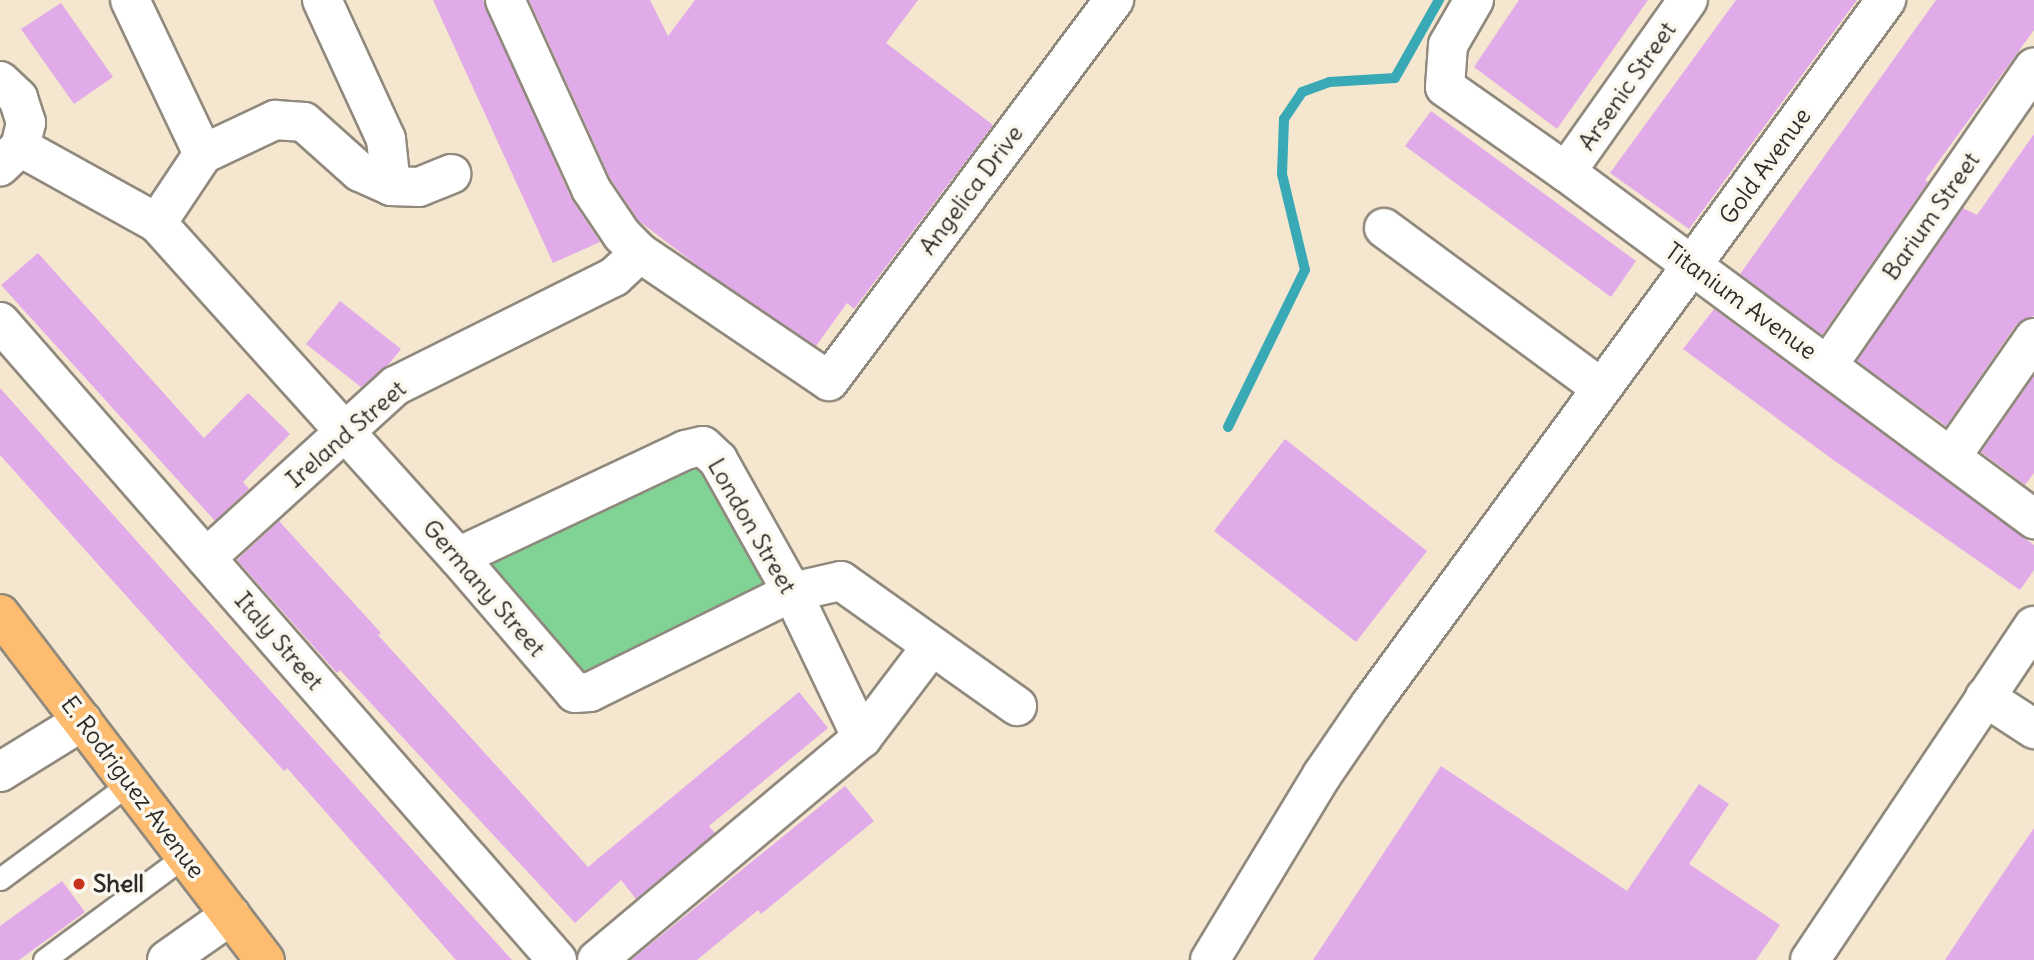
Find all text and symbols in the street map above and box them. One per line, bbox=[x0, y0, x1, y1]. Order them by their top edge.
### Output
street label: Arsenic Street bbox=[1572, 16, 1682, 156]
street label: Gold Avenue bbox=[1713, 102, 1817, 230]
street label: Angelica Drive bbox=[913, 120, 1029, 260]
street label: Barium Street bbox=[1876, 147, 1986, 285]
street label: Titanium Avenue bbox=[1660, 236, 1822, 366]
street label: Ireland Street bbox=[280, 374, 412, 494]
street label: London Street bbox=[702, 453, 802, 599]
street label: Germany Street bbox=[417, 514, 551, 662]
street label: Italy Street bbox=[229, 586, 329, 696]
street label: E. Rodriguez Avenue bbox=[55, 690, 211, 884]
place label: Shell bbox=[93, 870, 144, 898]
marker: Shell bbox=[71, 876, 87, 892]

